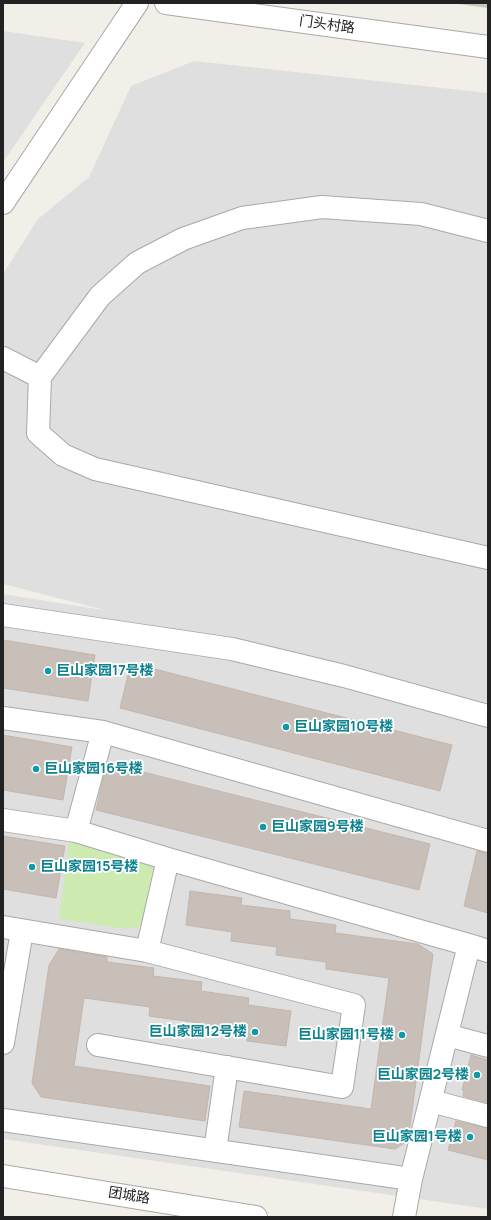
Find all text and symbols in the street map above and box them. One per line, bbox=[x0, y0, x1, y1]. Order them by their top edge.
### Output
street label: 门头村路 bbox=[298, 13, 356, 37]
place label: 巨山家园17号楼 bbox=[56, 663, 154, 679]
marker: 巨山家园17号楼 bbox=[43, 666, 53, 676]
place label: 巨山家园10号楼 bbox=[294, 719, 393, 735]
marker: 巨山家园10号楼 bbox=[281, 722, 291, 732]
place label: 巨山家园16号楼 bbox=[44, 761, 143, 777]
marker: 巨山家园16号楼 bbox=[31, 764, 41, 774]
place label: 巨山家园9号楼 bbox=[271, 819, 364, 835]
marker: 巨山家园9号楼 bbox=[258, 822, 268, 832]
place label: 巨山家园15号楼 bbox=[40, 859, 138, 875]
marker: 巨山家园15号楼 bbox=[27, 862, 37, 872]
place label: 巨山家园12号楼 bbox=[149, 1024, 247, 1040]
marker: 巨山家园12号楼 bbox=[250, 1027, 260, 1037]
place label: 巨山家园11号楼 bbox=[298, 1027, 394, 1043]
marker: 巨山家园11号楼 bbox=[397, 1030, 407, 1040]
place label: 巨山家园2号楼 bbox=[377, 1067, 469, 1083]
marker: 巨山家园2号楼 bbox=[472, 1070, 482, 1080]
place label: 巨山家园1号楼 bbox=[372, 1129, 462, 1145]
marker: 巨山家园1号楼 bbox=[465, 1132, 475, 1142]
street label: 团城路 bbox=[107, 1184, 151, 1208]

